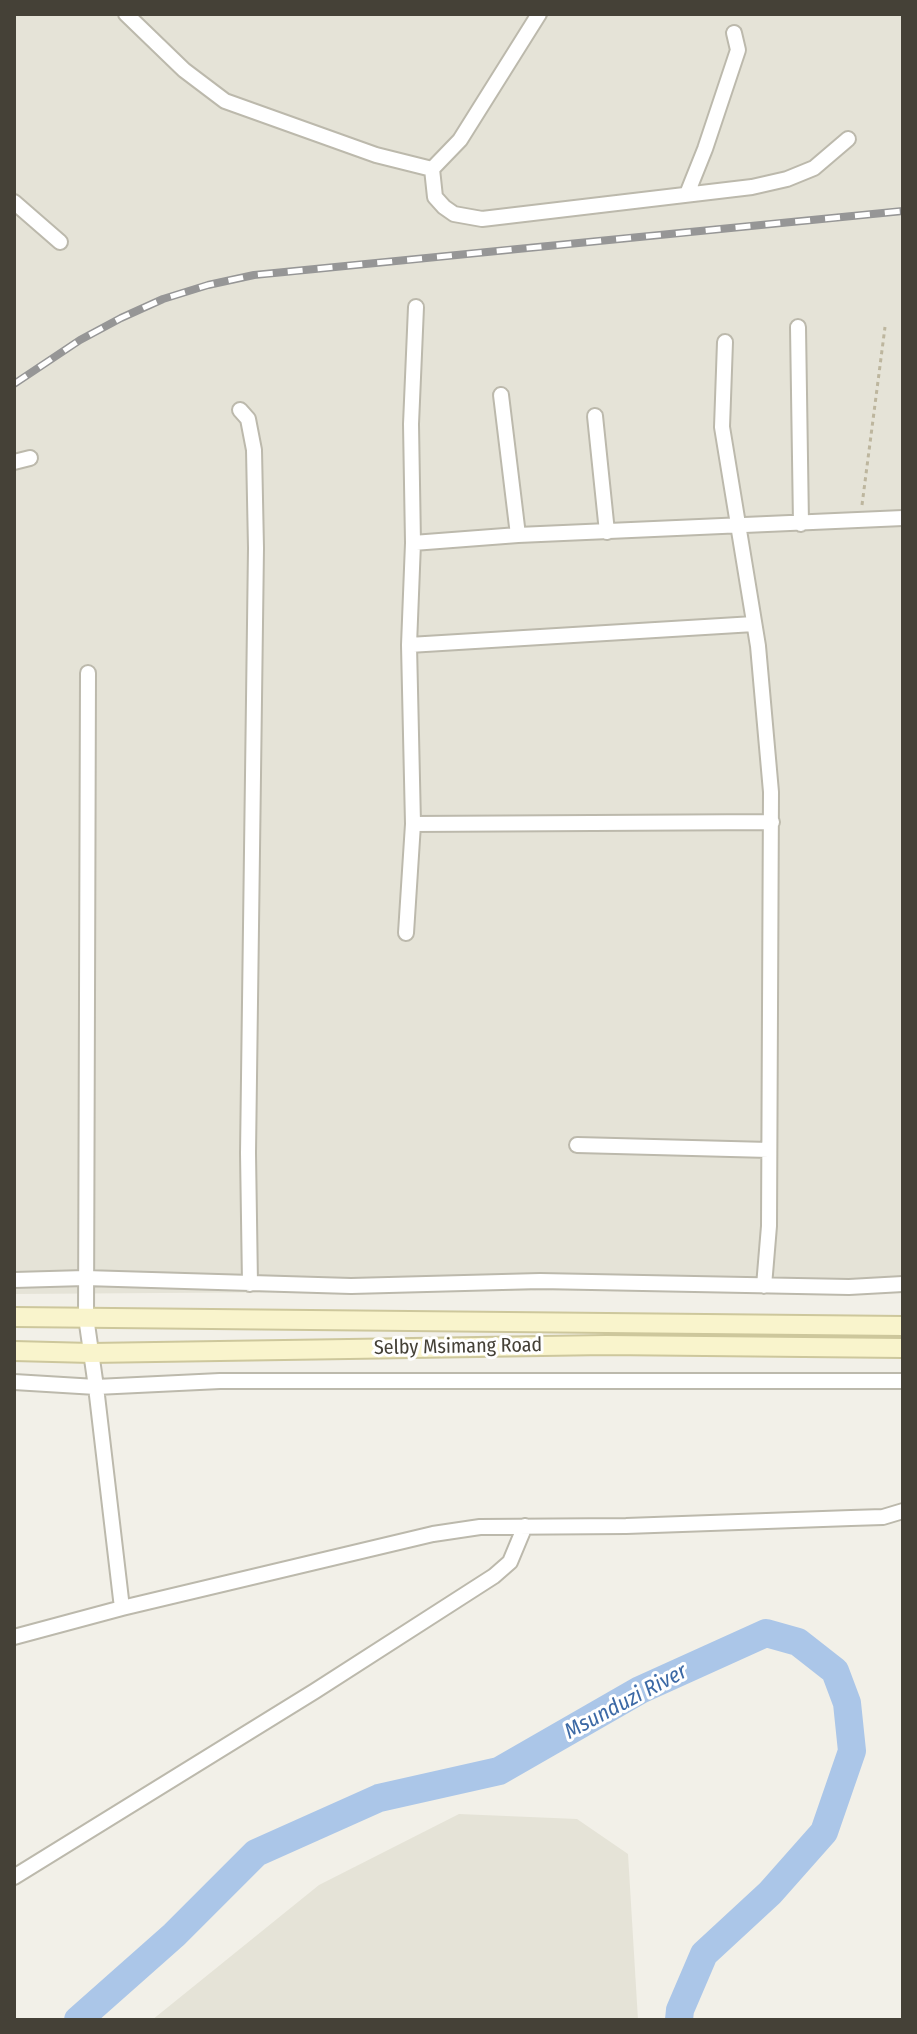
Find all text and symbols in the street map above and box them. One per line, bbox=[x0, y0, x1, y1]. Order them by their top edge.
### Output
street label: Selby Msimang Road bbox=[374, 1334, 542, 1360]
water label: Msunduzi River bbox=[560, 1659, 692, 1745]

